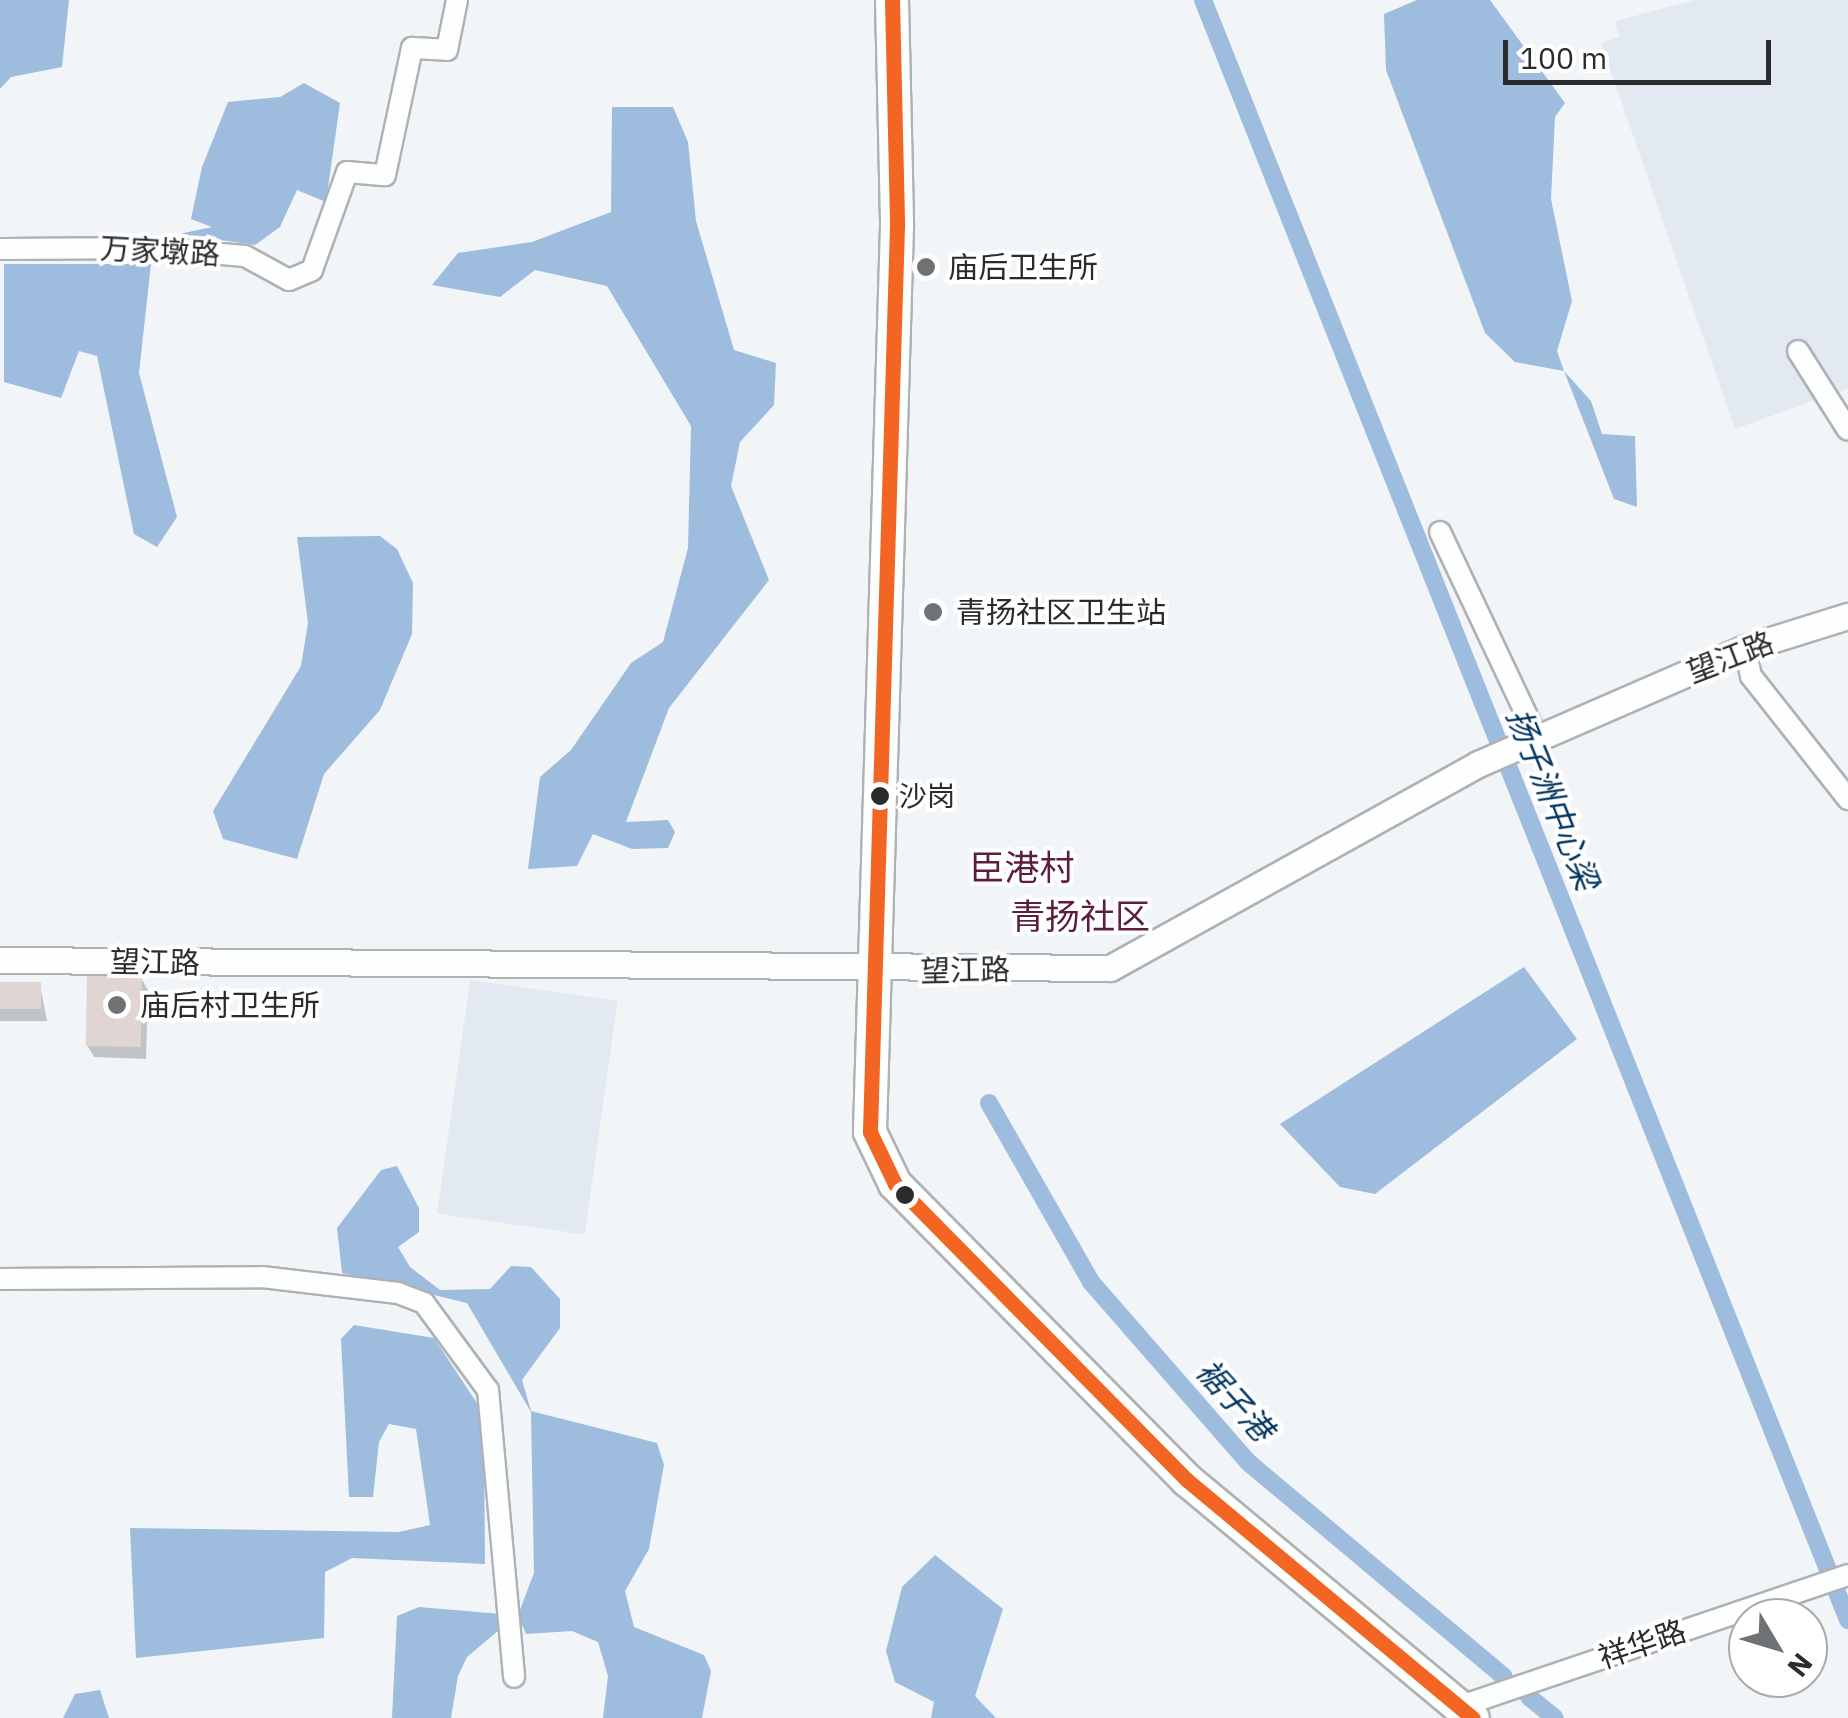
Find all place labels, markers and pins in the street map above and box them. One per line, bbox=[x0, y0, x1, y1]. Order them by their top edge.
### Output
place label: 庙后卫生所 bbox=[948, 249, 1098, 285]
marker: 庙后卫生所 bbox=[913, 254, 939, 280]
place label: 青扬社区卫生站 bbox=[956, 594, 1166, 630]
marker: 青扬社区卫生站 bbox=[920, 599, 946, 625]
place label: 沙岗 bbox=[899, 779, 955, 813]
marker: 沙岗 bbox=[870, 786, 890, 806]
place label: 庙后村卫生所 bbox=[140, 987, 320, 1023]
marker: 庙后村卫生所 bbox=[104, 992, 130, 1018]
unlabelled marker bbox=[895, 1185, 915, 1205]

